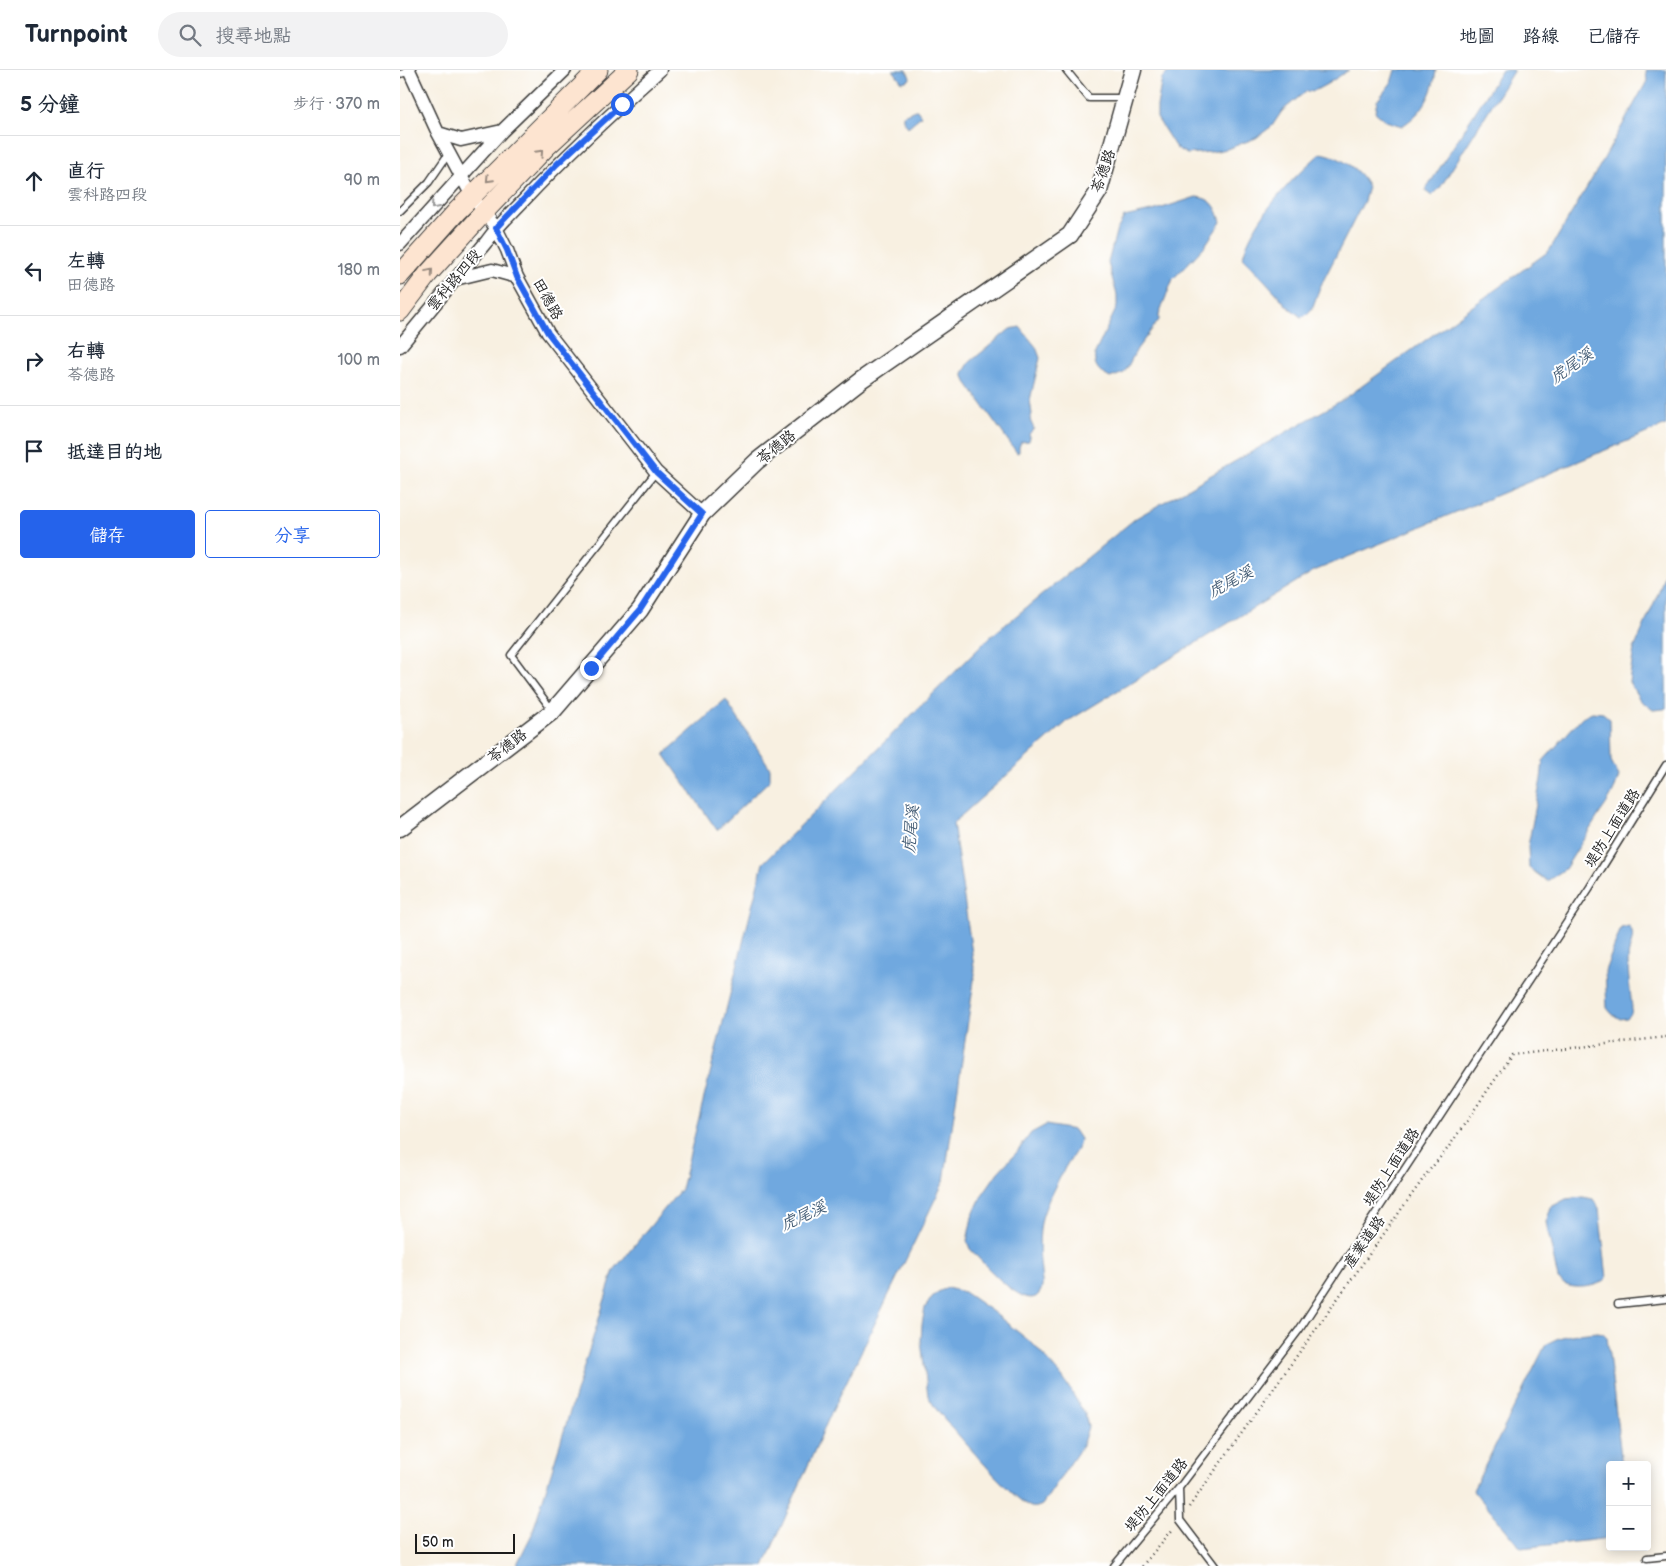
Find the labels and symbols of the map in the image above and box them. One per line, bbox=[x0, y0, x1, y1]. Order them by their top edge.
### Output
route start bbox=[611, 93, 634, 116]
street label: 苓德路 bbox=[1087, 147, 1120, 196]
one-way arrow bbox=[534, 149, 543, 158]
one-way arrow bbox=[486, 173, 495, 182]
one-way arrow bbox=[431, 200, 440, 209]
street label: 雲科路四段 bbox=[423, 245, 486, 315]
one-way arrow bbox=[425, 269, 434, 278]
street label: 田德路 bbox=[528, 275, 567, 324]
water label: 虎尾溪 bbox=[1547, 344, 1598, 388]
street label: 苓德路 bbox=[753, 426, 800, 469]
water label: 虎尾溪 bbox=[1205, 562, 1257, 602]
route end bbox=[580, 657, 603, 680]
street label: 苓德路 bbox=[484, 725, 531, 768]
street label: 堤防上面道路 bbox=[1581, 785, 1644, 871]
water label: 虎尾溪 bbox=[900, 803, 923, 854]
street label: 堤防上面道路 bbox=[1359, 1124, 1424, 1210]
water label: 虎尾溪 bbox=[778, 1197, 830, 1235]
street label: 產業道路 bbox=[1339, 1212, 1389, 1272]
street label: 堤防上面道路 bbox=[1121, 1454, 1192, 1536]
scale bar bbox=[415, 1531, 515, 1554]

